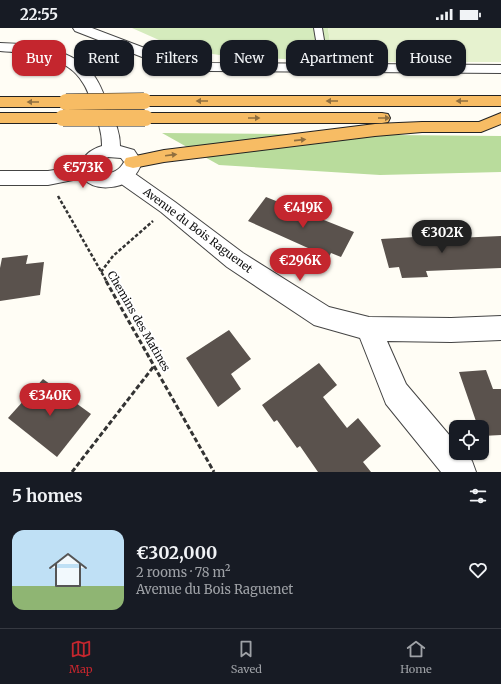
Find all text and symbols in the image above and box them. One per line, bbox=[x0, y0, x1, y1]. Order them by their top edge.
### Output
text: 22:55 bbox=[20, 5, 58, 24]
chip: Buy bbox=[12, 40, 66, 76]
chip: Rent bbox=[74, 40, 134, 76]
chip: Filters bbox=[142, 40, 212, 76]
chip: New bbox=[220, 40, 278, 76]
chip: Apartment bbox=[286, 40, 388, 76]
chip: House bbox=[396, 40, 466, 76]
one-way arrow bbox=[195, 98, 208, 104]
one-way arrow bbox=[325, 98, 338, 104]
one-way arrow bbox=[455, 98, 468, 104]
one-way arrow bbox=[26, 99, 39, 105]
one-way arrow bbox=[248, 115, 261, 121]
one-way arrow bbox=[378, 115, 391, 121]
one-way arrow bbox=[294, 136, 306, 143]
one-way arrow bbox=[165, 152, 177, 158]
pin: €573K bbox=[55, 155, 111, 189]
text: €573K bbox=[63, 159, 103, 176]
street label: Avenue du Bois Raguenet bbox=[140, 184, 256, 276]
pin: €419K bbox=[275, 195, 331, 229]
text: €419K bbox=[283, 199, 323, 216]
pin: €302K bbox=[414, 220, 470, 254]
text: €302K bbox=[421, 224, 463, 241]
pin: €296K bbox=[272, 248, 328, 282]
text: €296K bbox=[279, 252, 321, 269]
street label: Chemins des Matines bbox=[105, 268, 173, 374]
pin: €340K bbox=[22, 383, 78, 417]
text: €340K bbox=[29, 387, 72, 404]
map controls bbox=[449, 420, 489, 460]
button: locate bbox=[449, 420, 489, 460]
text: 5 homes bbox=[12, 485, 83, 507]
icon: filters bbox=[467, 485, 489, 507]
text: €302,000 bbox=[136, 542, 217, 564]
icon: home bbox=[44, 546, 92, 594]
icon: heart bbox=[467, 559, 489, 581]
text: 2 rooms · 78 m² bbox=[136, 564, 230, 581]
text: Avenue du Bois Raguenet bbox=[136, 581, 293, 598]
tab: Map bbox=[69, 638, 93, 676]
tab: Saved bbox=[231, 638, 262, 676]
tab: Home bbox=[400, 638, 432, 676]

